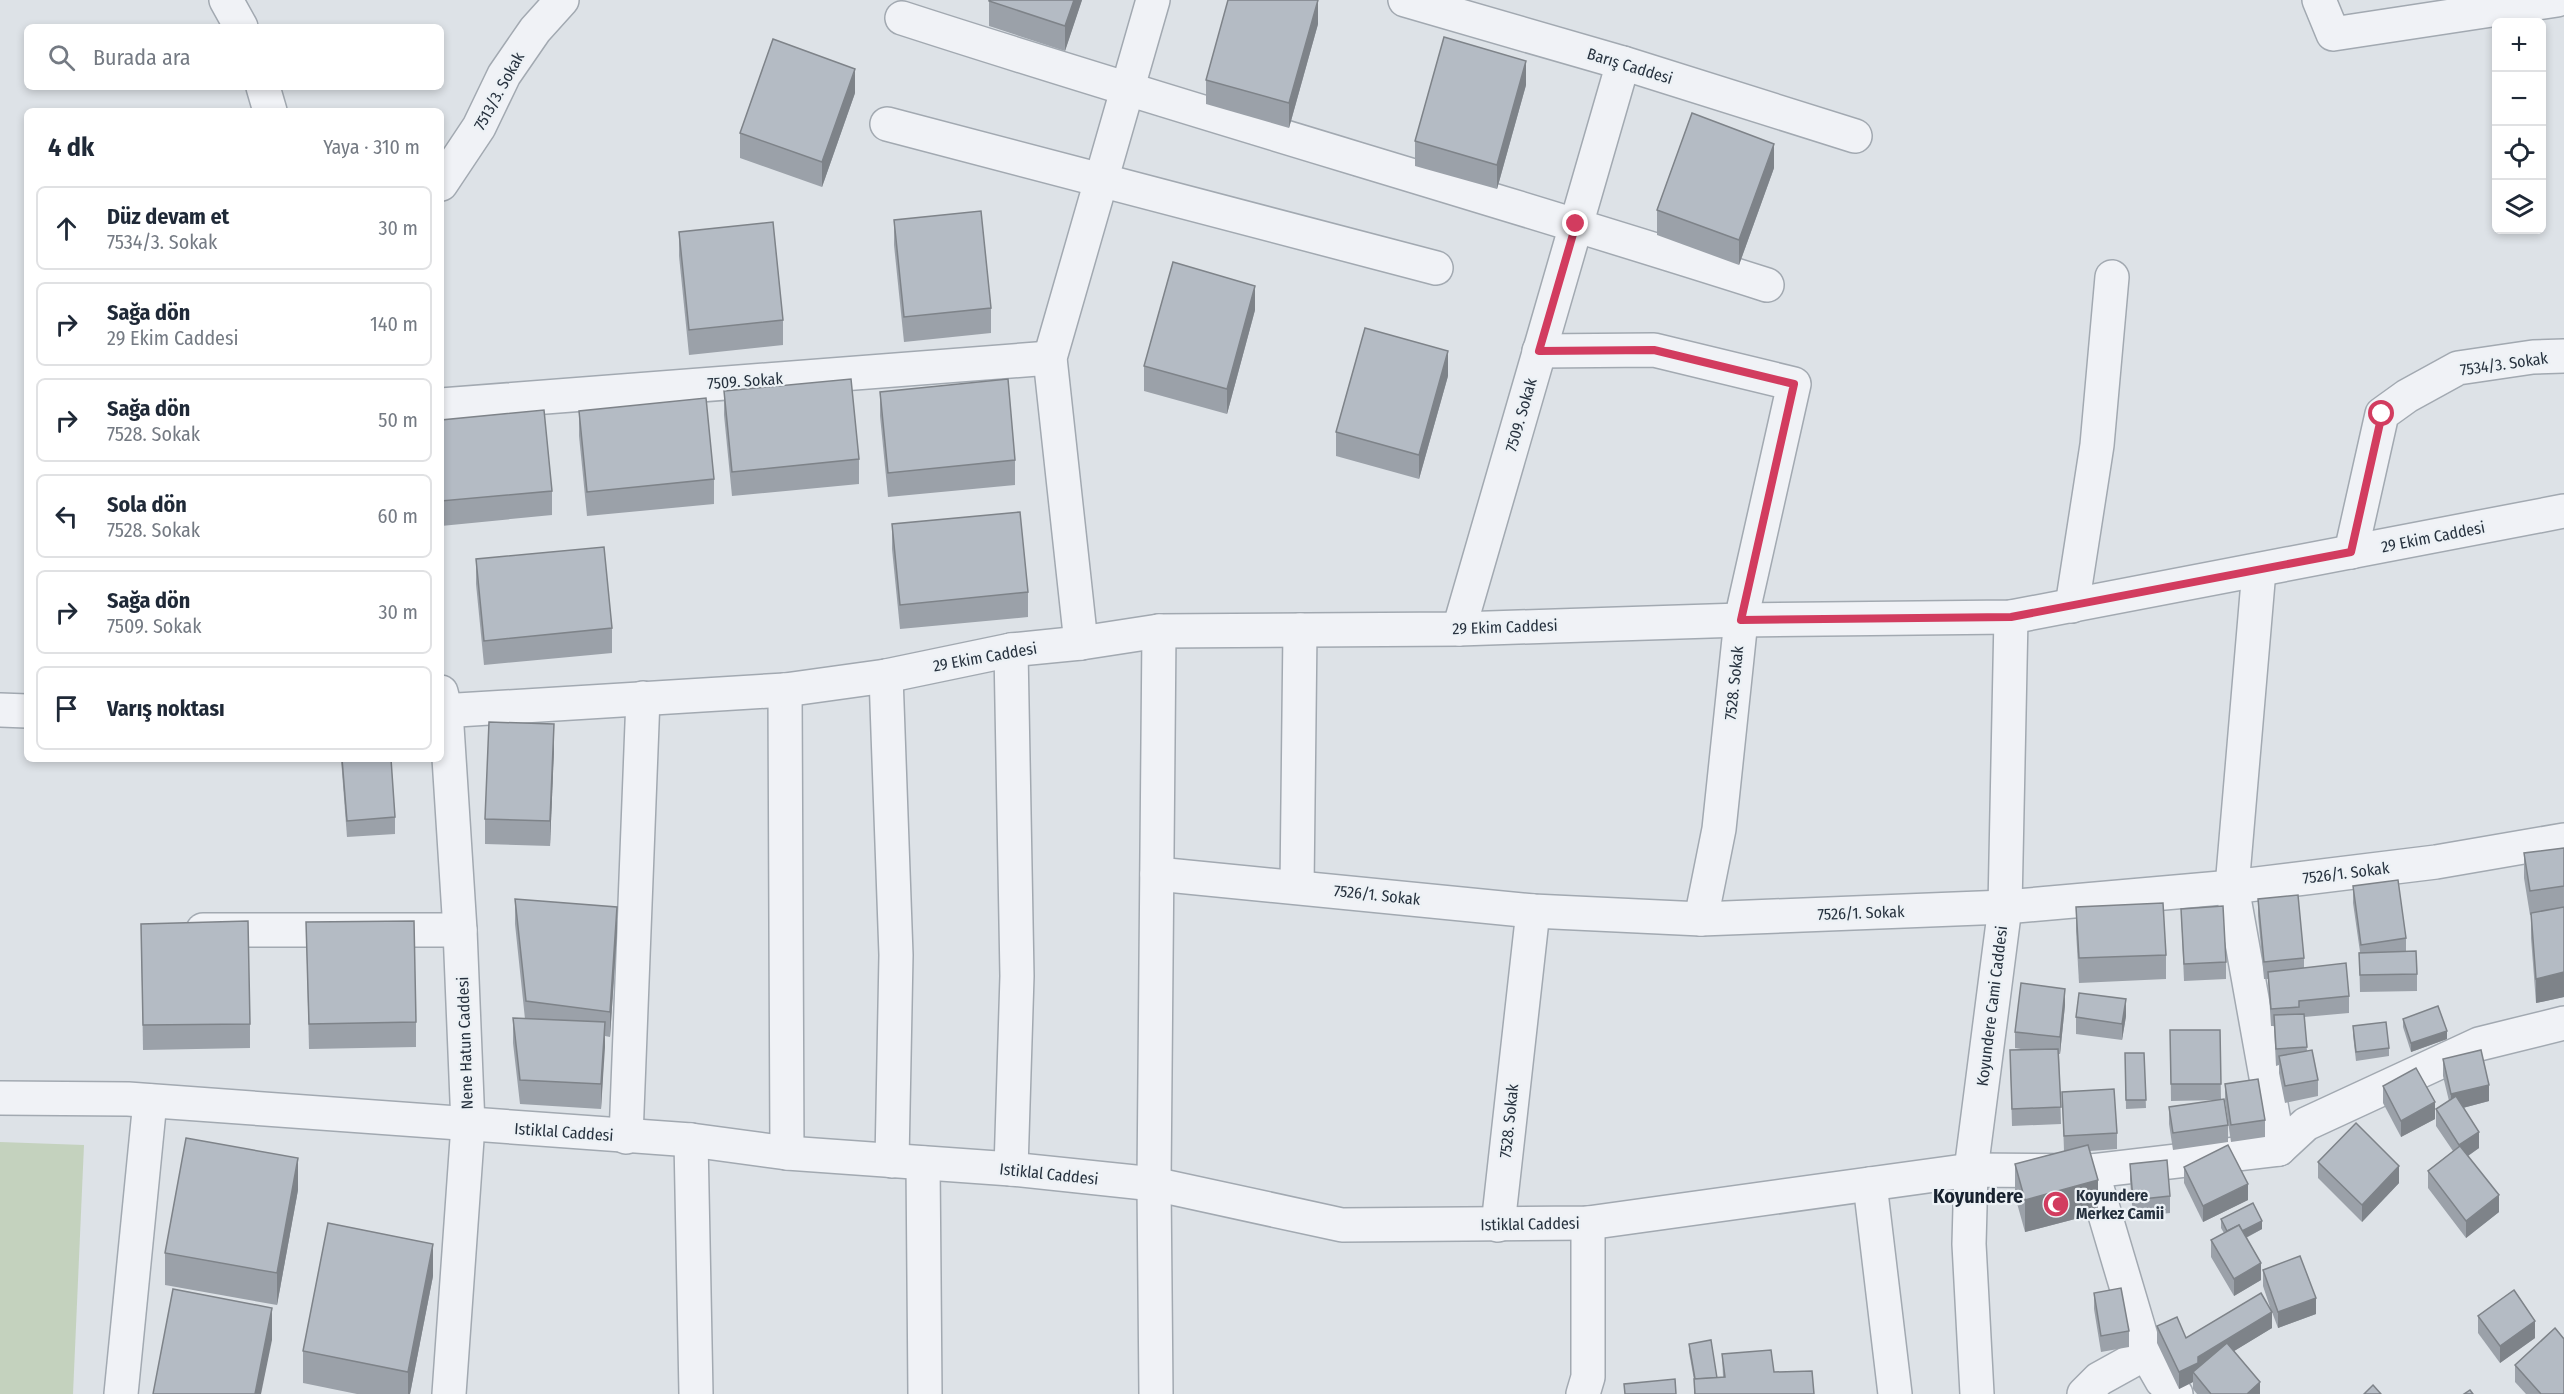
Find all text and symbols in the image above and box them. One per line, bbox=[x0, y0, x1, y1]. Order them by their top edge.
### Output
map controls bbox=[2492, 18, 2546, 234]
button: + bbox=[2492, 18, 2546, 72]
search box bbox=[24, 24, 444, 90]
icon: search bbox=[45, 41, 78, 74]
text: Burada ara bbox=[93, 44, 191, 71]
street label: Barış Caddesi bbox=[1585, 44, 1675, 88]
street label: 7513/3. Sokak bbox=[470, 48, 528, 133]
button: − bbox=[2492, 72, 2546, 126]
button: locate bbox=[2492, 126, 2546, 180]
text: 4 dk bbox=[48, 132, 94, 163]
text: Yaya · 310 m bbox=[323, 135, 420, 159]
button: layers bbox=[2492, 180, 2546, 234]
text: Düz devam et bbox=[107, 203, 229, 230]
route end bbox=[1562, 210, 1588, 236]
icon: ahead bbox=[50, 212, 83, 245]
text: 30 m bbox=[378, 216, 418, 240]
text: 7534/3. Sokak bbox=[107, 230, 217, 254]
text: Sağa dön bbox=[107, 299, 190, 326]
icon: right bbox=[50, 308, 83, 341]
text: 140 m bbox=[370, 312, 418, 336]
text: 29 Ekim Caddesi bbox=[107, 326, 239, 350]
street label: 7534/3. Sokak bbox=[2459, 348, 2550, 380]
street label: 7509. Sokak bbox=[707, 369, 784, 393]
street label: 7509. Sokak bbox=[1501, 376, 1541, 454]
text: Sağa dön bbox=[107, 395, 190, 422]
route start bbox=[2368, 400, 2394, 426]
icon: right bbox=[50, 404, 83, 437]
text: 50 m bbox=[378, 408, 418, 432]
text: 7528. Sokak bbox=[107, 422, 200, 446]
text: Sola dön bbox=[107, 491, 187, 518]
icon: left bbox=[50, 500, 83, 533]
text: 60 m bbox=[378, 504, 418, 528]
text: 7528. Sokak bbox=[107, 518, 200, 542]
street label: 29 Ekim Caddesi bbox=[2380, 518, 2486, 556]
text: Sağa dön bbox=[107, 587, 190, 614]
icon: right bbox=[50, 596, 83, 629]
text: 30 m bbox=[378, 600, 418, 624]
text: 7509. Sokak bbox=[107, 614, 202, 638]
street label: 29 Ekim Caddesi bbox=[1452, 616, 1558, 638]
street label: 29 Ekim Caddesi bbox=[932, 639, 1038, 675]
street label: 7528. Sokak bbox=[1721, 644, 1747, 721]
icon: arrive bbox=[50, 692, 83, 725]
text: Varış noktası bbox=[107, 695, 225, 722]
street label: 7526/1. Sokak bbox=[2302, 858, 2391, 888]
street label: 7526/1. Sokak bbox=[1333, 881, 1422, 909]
street label: 7526/1. Sokak bbox=[1817, 902, 1905, 924]
street label: Koyundere Cami Caddesi bbox=[1973, 925, 2011, 1087]
street label: Nene Hatun Caddesi bbox=[453, 976, 477, 1110]
street label: 7528. Sokak bbox=[1496, 1082, 1522, 1159]
street label: Istiklal Caddesi bbox=[514, 1119, 614, 1145]
street label: Istiklal Caddesi bbox=[999, 1159, 1099, 1189]
district label: Koyundere bbox=[1933, 1184, 2023, 1208]
place label: Koyundere Merkez Camii bbox=[2076, 1186, 2164, 1223]
mosque icon: Koyundere Merkez Camii bbox=[2041, 1189, 2071, 1219]
street label: Istiklal Caddesi bbox=[1480, 1214, 1580, 1234]

